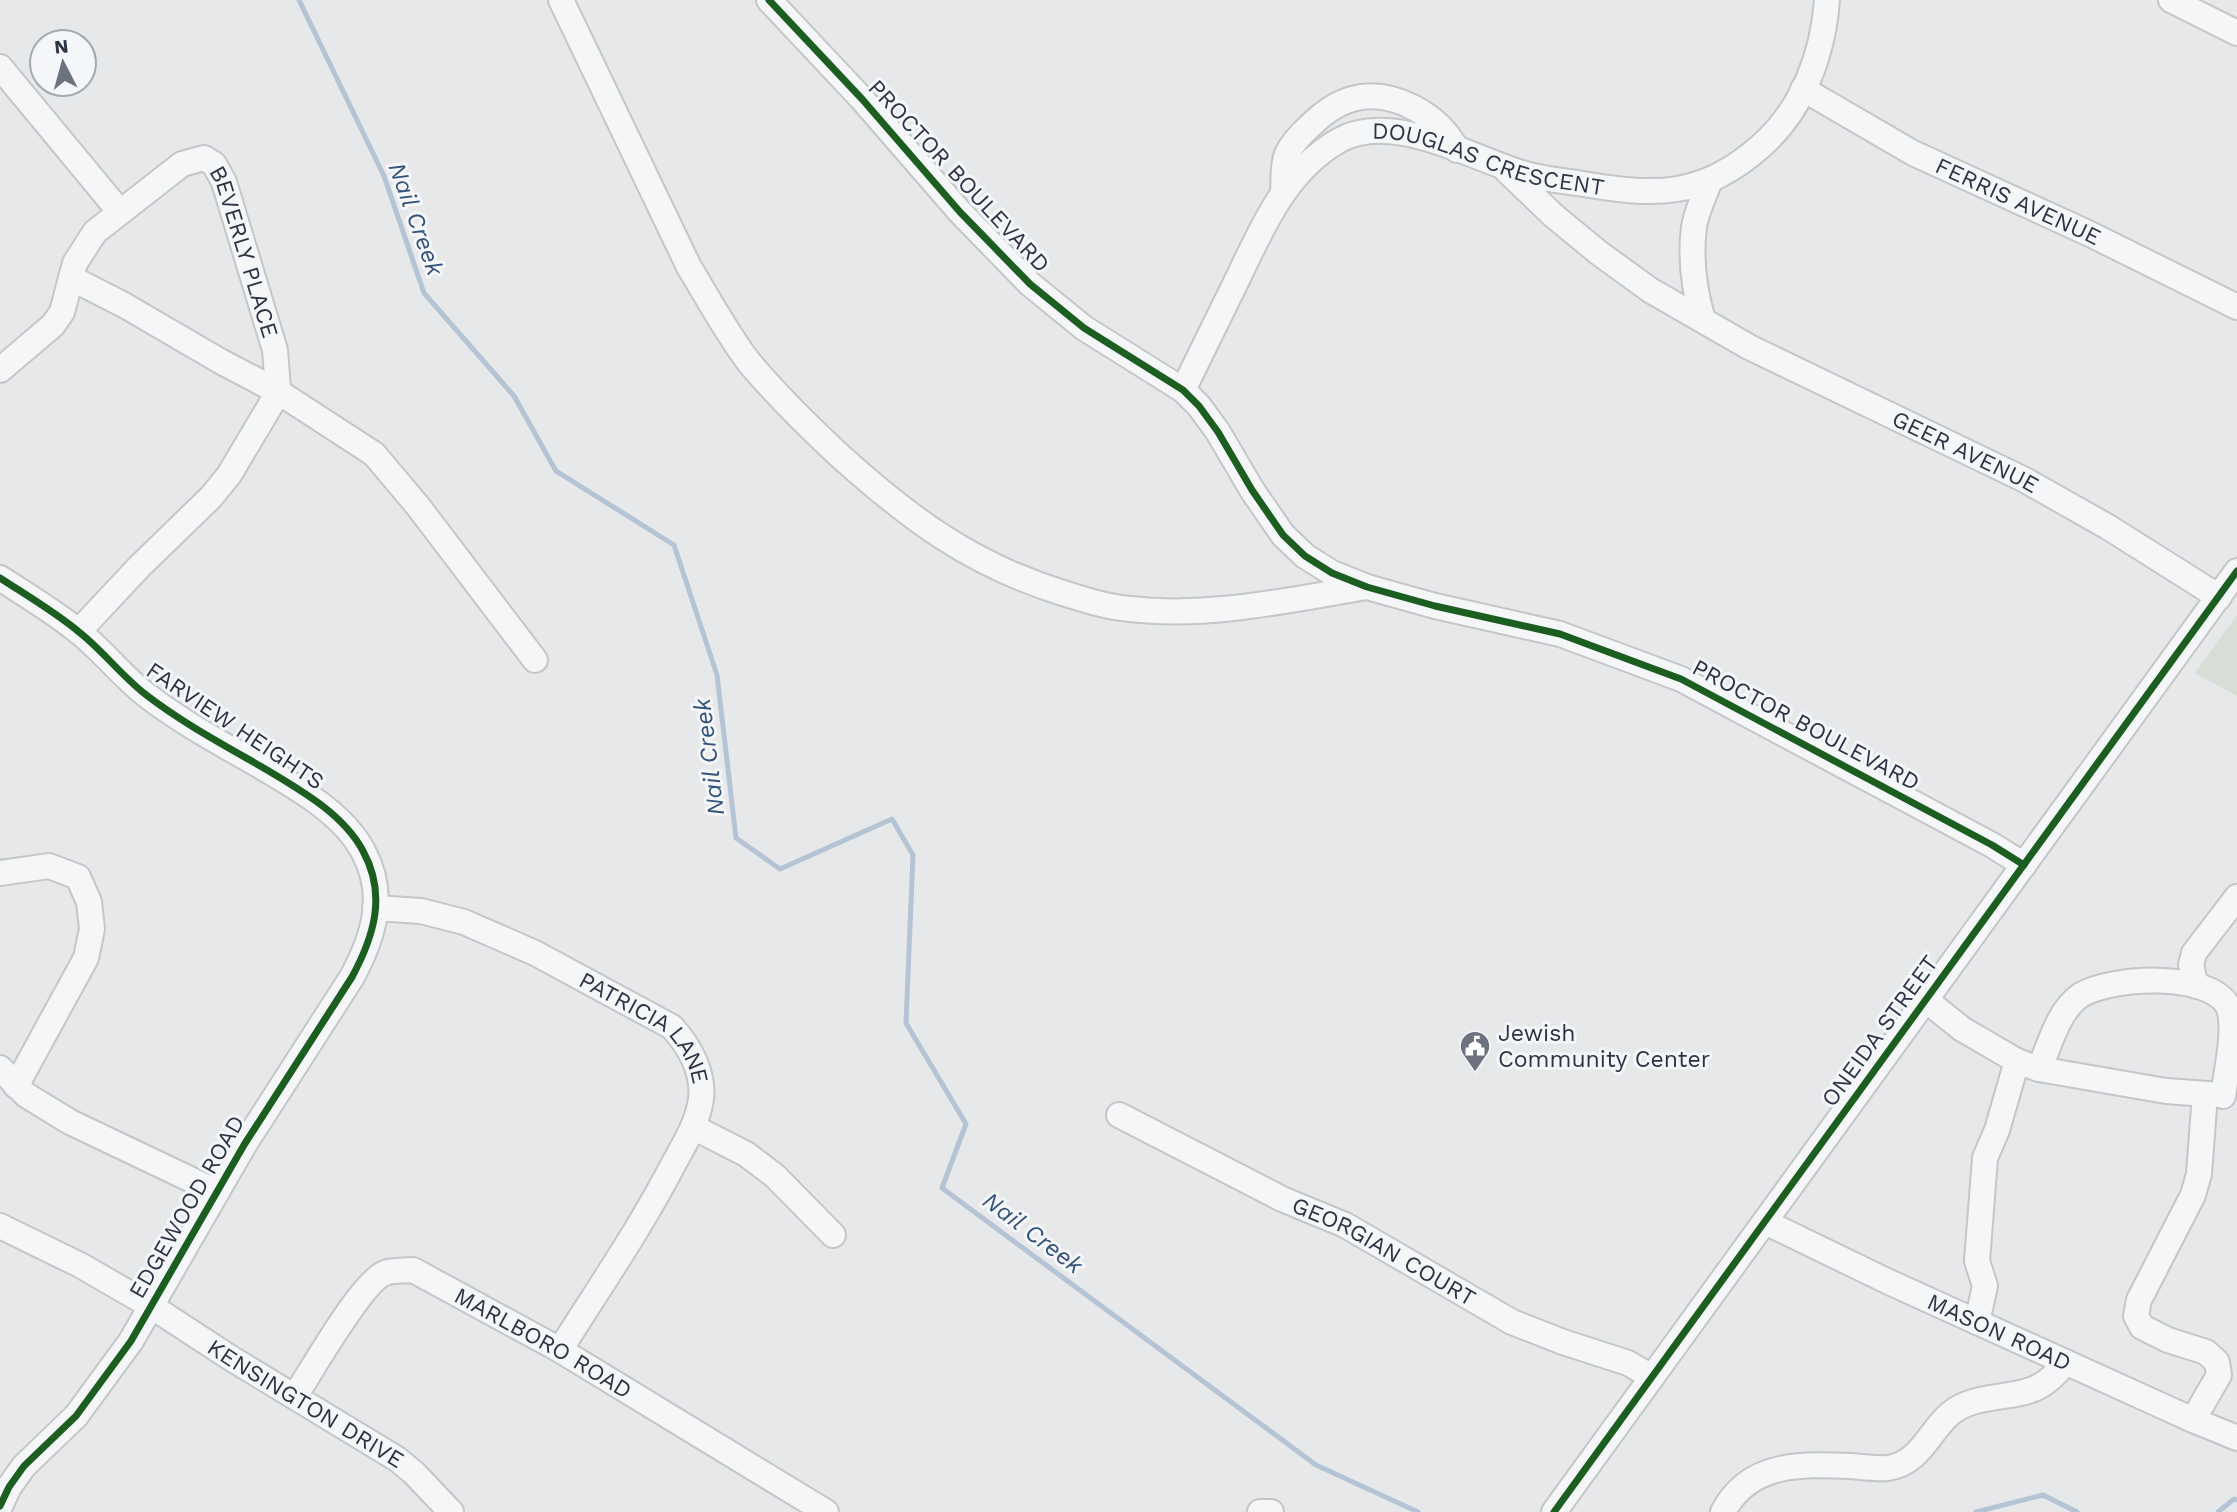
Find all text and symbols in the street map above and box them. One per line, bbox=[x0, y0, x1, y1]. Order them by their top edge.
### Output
north arrow bbox=[28, 28, 98, 98]
text: N bbox=[53, 34, 69, 59]
street label: PROCTOR BOULEVARD bbox=[863, 74, 1055, 278]
street label: DOUGLAS CRESCENT bbox=[1372, 117, 1606, 201]
street label: FERRIS AVENUE bbox=[1931, 152, 2106, 251]
water label: Nail Creek bbox=[383, 159, 450, 280]
street label: BEVERLY PLACE bbox=[204, 161, 284, 341]
street label: GEER AVENUE bbox=[1888, 405, 2044, 499]
street label: PROCTOR BOULEVARD bbox=[1688, 654, 1924, 796]
street label: FARVIEW HEIGHTS bbox=[141, 657, 329, 795]
water label: Nail Creek bbox=[688, 696, 730, 817]
street label: ONEIDA STREET bbox=[1816, 950, 1944, 1112]
street label: PATRICIA LANE bbox=[575, 966, 714, 1086]
place label: Jewish Community Center bbox=[1498, 1020, 1710, 1073]
public building icon: Jewish Community Center bbox=[1458, 1029, 1492, 1073]
street label: EDGEWOOD ROAD bbox=[124, 1111, 250, 1303]
water label: Nail Creek bbox=[977, 1186, 1089, 1280]
street label: GEORGIAN COURT bbox=[1288, 1191, 1481, 1312]
street label: MARLBORO ROAD bbox=[450, 1282, 637, 1404]
street label: MASON ROAD bbox=[1923, 1288, 2076, 1376]
street label: KENSINGTON DRIVE bbox=[203, 1333, 409, 1474]

